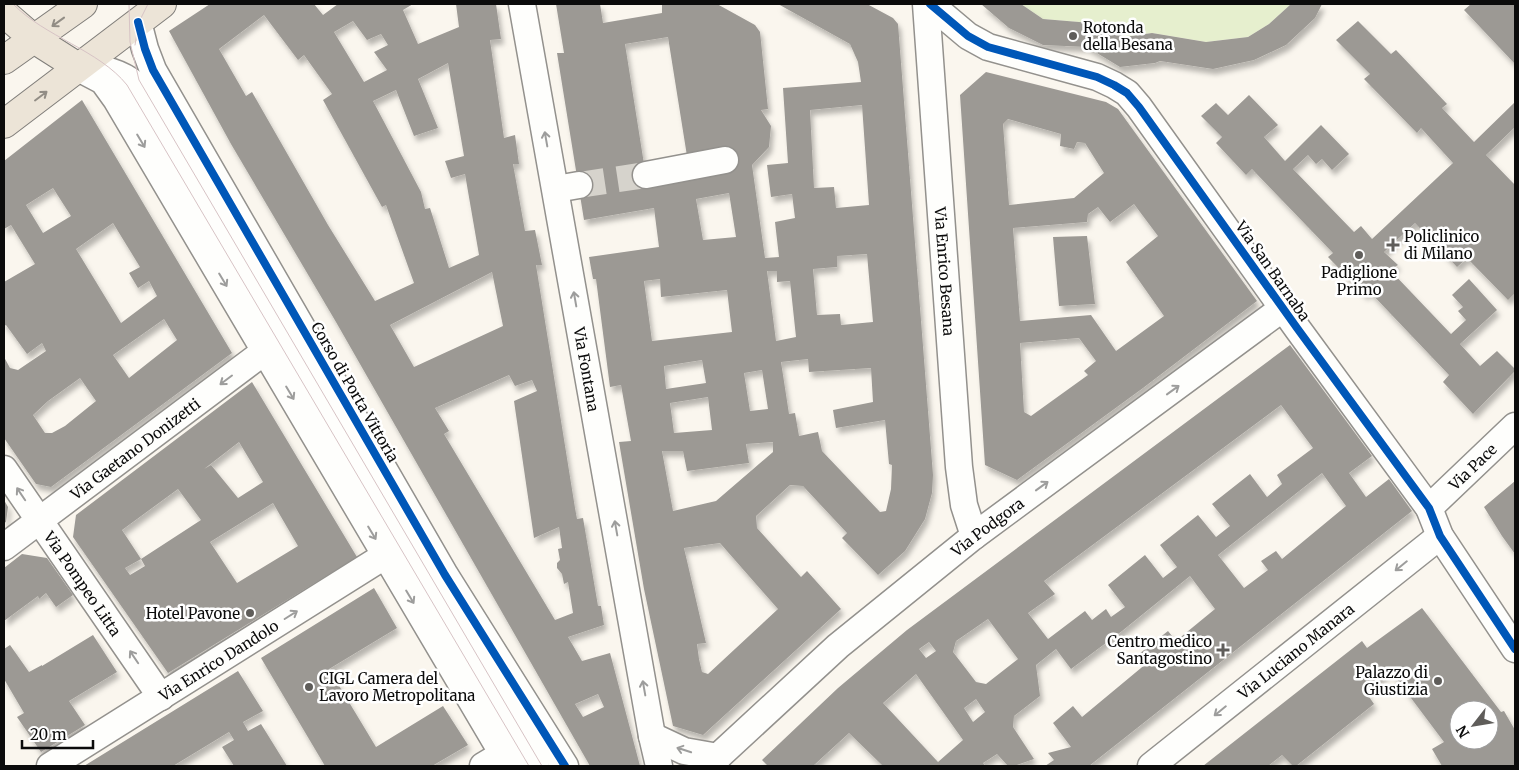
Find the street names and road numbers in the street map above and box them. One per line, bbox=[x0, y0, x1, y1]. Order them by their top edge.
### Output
street label: Via Enrico Besana bbox=[931, 205, 959, 336]
street label: Via San Barnaba bbox=[1231, 217, 1314, 325]
street label: Corso di Porta Vittoria bbox=[307, 318, 403, 466]
street label: Via Fontana bbox=[570, 325, 604, 413]
street label: Via Gaetano Donizetti bbox=[66, 394, 204, 504]
street label: Via Pace bbox=[1444, 439, 1501, 495]
street label: Via Podgora bbox=[946, 493, 1027, 561]
street label: Via Pompeo Litta bbox=[40, 527, 126, 640]
street label: Via Luciano Manara bbox=[1233, 599, 1358, 703]
street label: Via Enrico Dandolo bbox=[154, 615, 282, 705]

